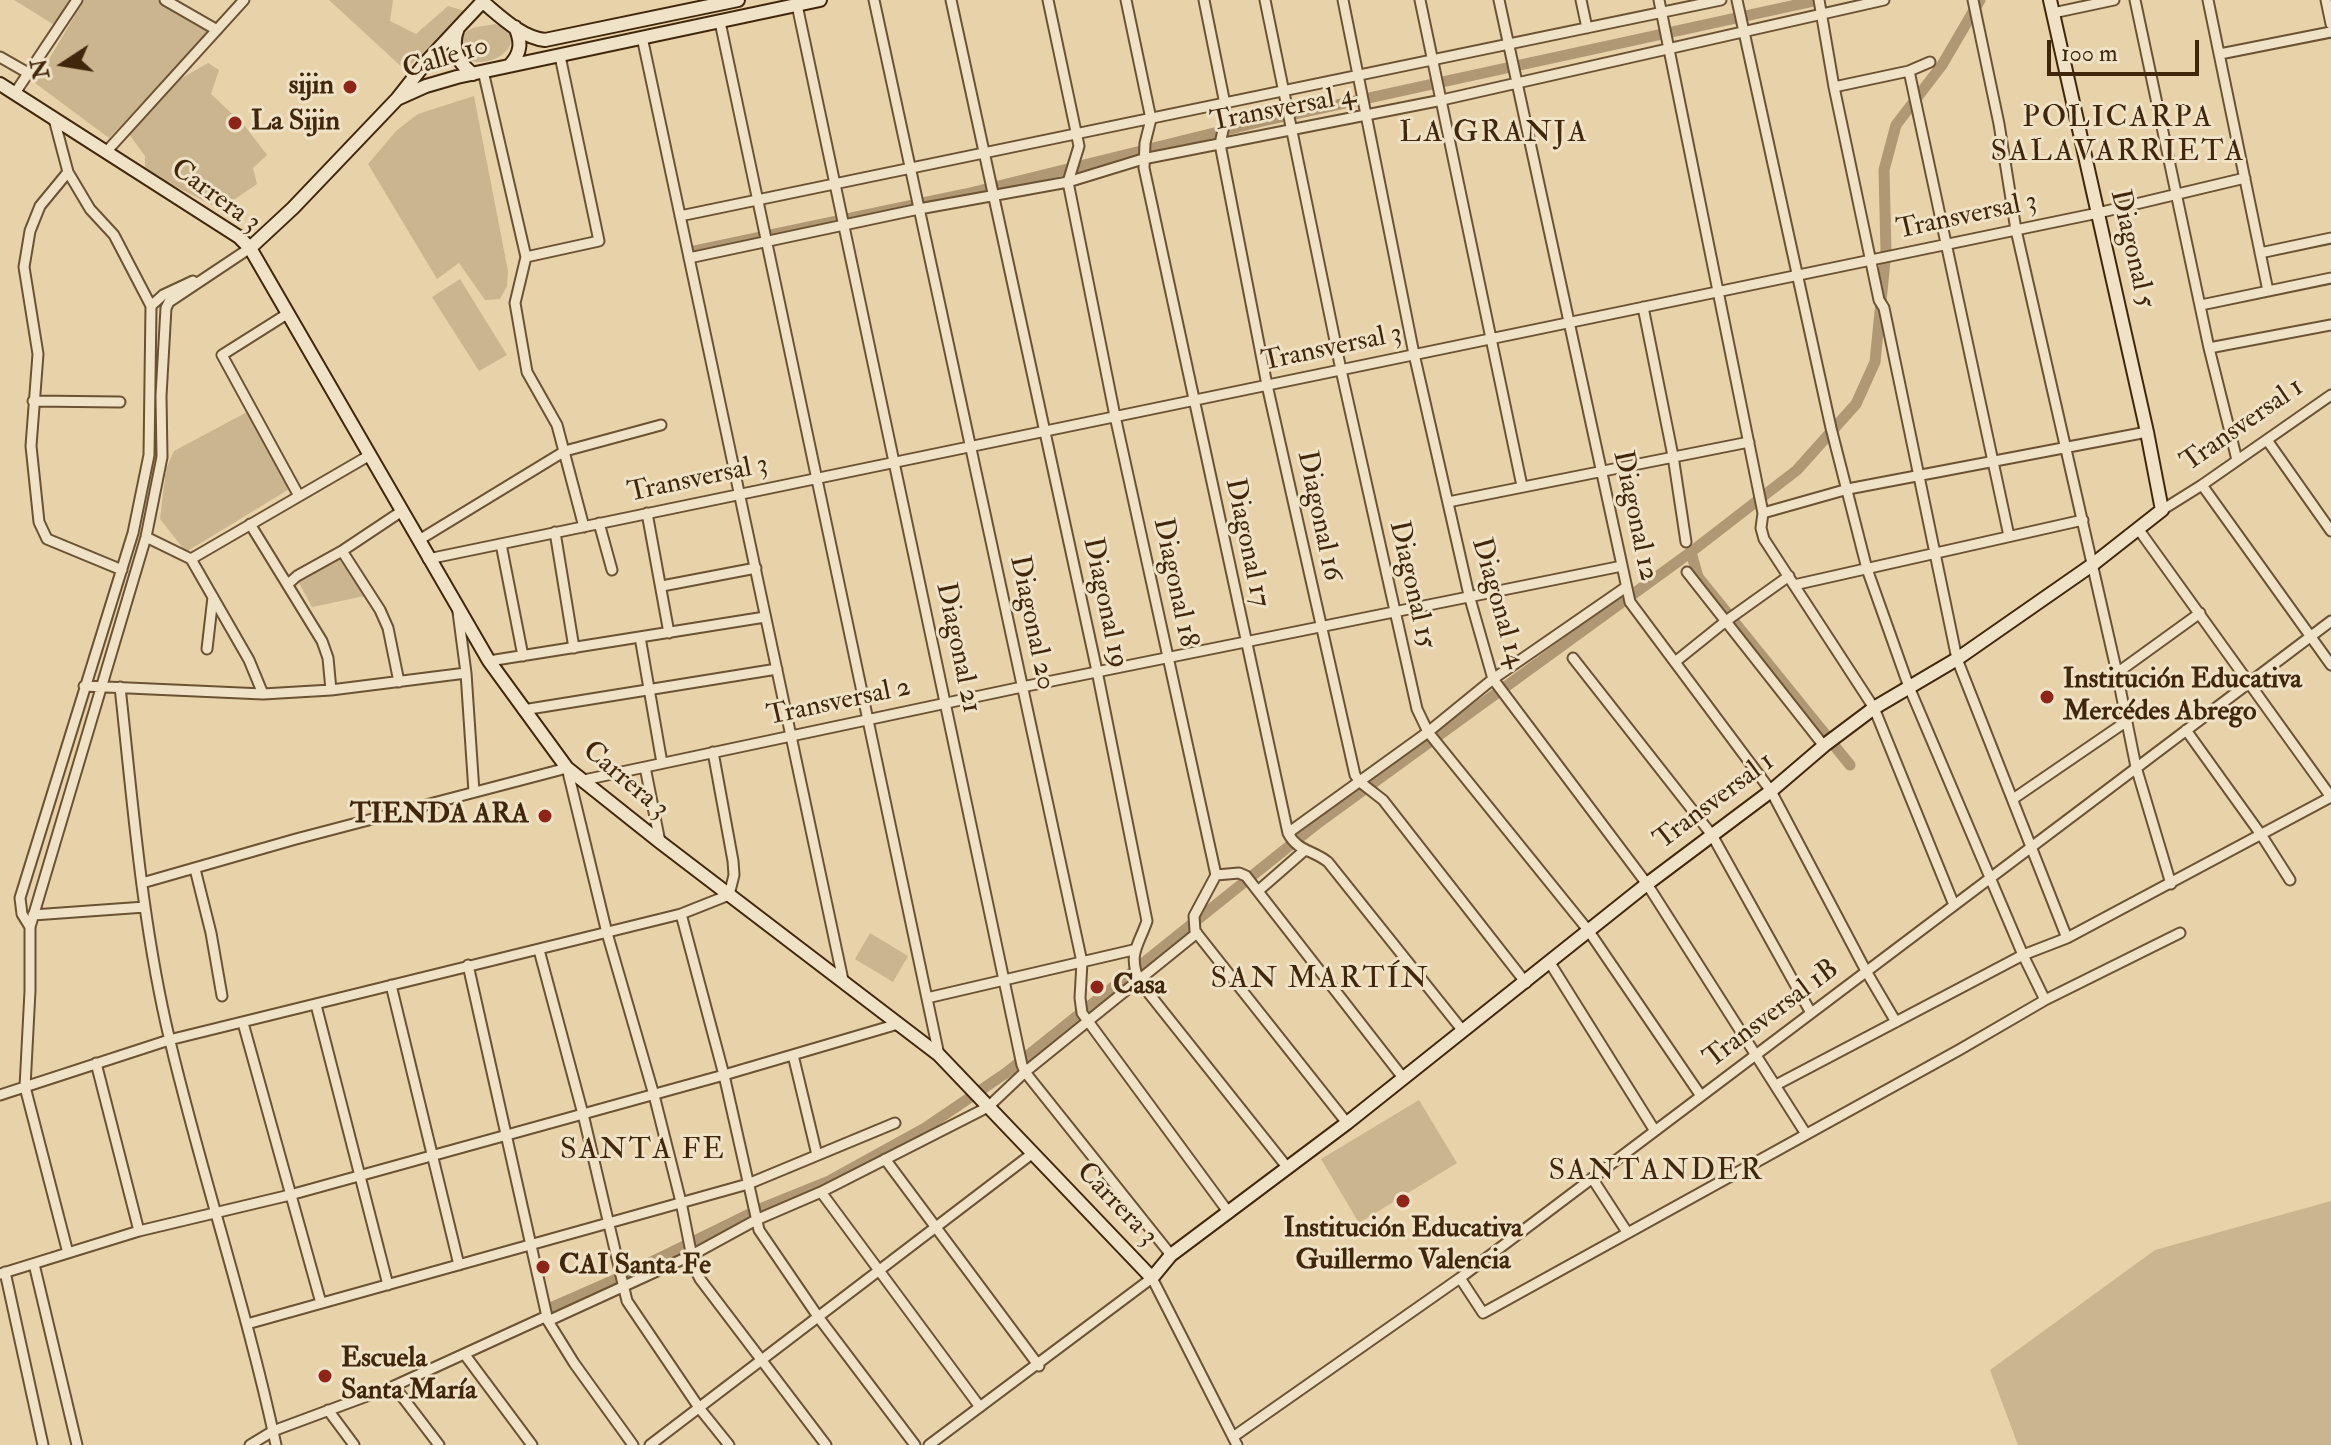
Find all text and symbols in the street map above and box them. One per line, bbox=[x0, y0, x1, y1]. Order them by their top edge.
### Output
north arrow bbox=[24, 24, 104, 104]
scale bar bbox=[2051, 24, 2203, 74]
street label: Calle 10 bbox=[399, 30, 493, 88]
text: 100 m bbox=[2061, 38, 2118, 69]
text: N bbox=[25, 56, 56, 82]
place label: sijin bbox=[289, 70, 334, 104]
marker: sijin bbox=[341, 78, 359, 96]
street label: Transversal 4 bbox=[1208, 79, 1358, 141]
district label: POLICARPA SALAVARRIETA bbox=[1990, 102, 2246, 172]
place label: La Sijin bbox=[251, 106, 340, 140]
marker: La Sijin bbox=[226, 114, 244, 132]
district label: LA GRANJA bbox=[1399, 117, 1589, 153]
street label: Carrera 3 bbox=[163, 153, 267, 241]
street label: Transversal 3 bbox=[1894, 186, 2040, 248]
street label: Diagonal 5 bbox=[2101, 187, 2161, 311]
street label: Transversal 3 bbox=[1259, 318, 1405, 380]
street label: Transversal 1 bbox=[2175, 372, 2311, 480]
street label: Diagonal 16 bbox=[1288, 448, 1348, 584]
street label: Diagonal 12 bbox=[1604, 448, 1664, 584]
street label: Transversal 3 bbox=[625, 449, 771, 511]
street label: Diagonal 17 bbox=[1216, 475, 1276, 611]
street label: Diagonal 18 bbox=[1144, 515, 1204, 651]
street label: Diagonal 15 bbox=[1380, 518, 1442, 652]
street label: Diagonal 14 bbox=[1463, 534, 1531, 672]
street label: Diagonal 19 bbox=[1074, 535, 1134, 671]
street label: Diagonal 20 bbox=[1000, 553, 1062, 693]
street label: Diagonal 21 bbox=[927, 580, 987, 716]
place label: Institución Educativa Mercédes Abrego bbox=[2063, 664, 2302, 730]
street label: Transversal 2 bbox=[764, 671, 914, 735]
marker: Institución Educativa Mercédes Abrego bbox=[2038, 688, 2056, 706]
street label: Carrera 3 bbox=[575, 735, 675, 827]
street label: Transversal 1 bbox=[1648, 746, 1782, 858]
place label: TIENDA ARA bbox=[350, 799, 529, 833]
marker: TIENDA ARA bbox=[536, 807, 554, 825]
street label: Transversal 1B bbox=[1698, 953, 1846, 1077]
district label: SAN MARTÍN bbox=[1210, 963, 1430, 999]
place label: Casa bbox=[1113, 970, 1166, 1004]
marker: Casa bbox=[1088, 978, 1106, 996]
district label: SANTA FE bbox=[560, 1134, 726, 1170]
district label: SANTANDER bbox=[1548, 1155, 1764, 1191]
street label: Carrera 3 bbox=[1068, 1156, 1164, 1254]
marker: Institución Educativa Guillermo Valencia bbox=[1394, 1192, 1412, 1210]
place label: Institución Educativa Guillermo Valencia bbox=[1284, 1213, 1522, 1279]
place label: CAI Santa Fe bbox=[559, 1250, 711, 1284]
marker: CAI Santa Fe bbox=[534, 1258, 552, 1276]
place label: Escuela Santa María bbox=[341, 1343, 477, 1409]
marker: Escuela Santa María bbox=[316, 1367, 334, 1385]

